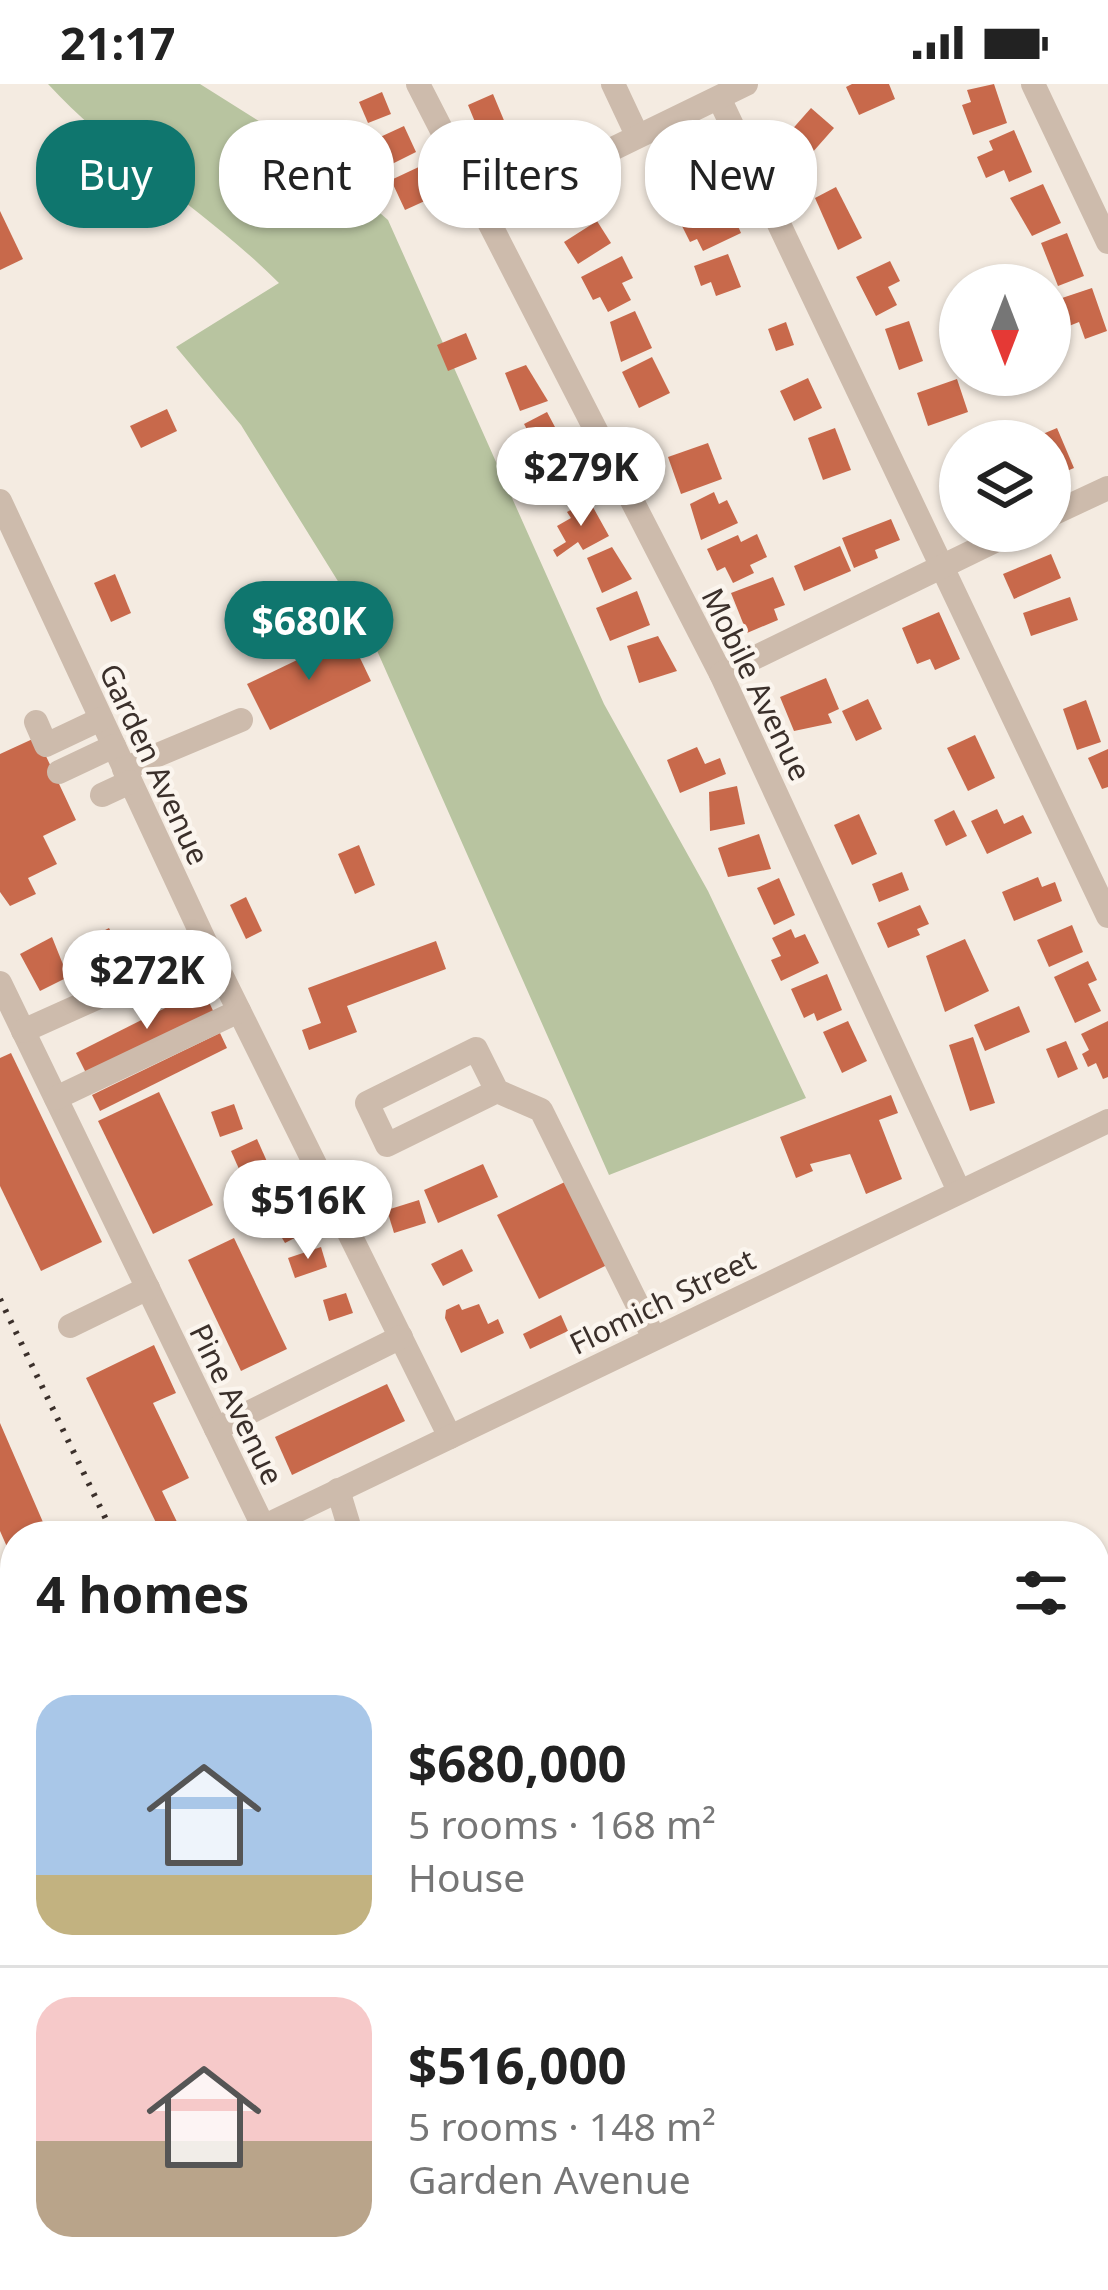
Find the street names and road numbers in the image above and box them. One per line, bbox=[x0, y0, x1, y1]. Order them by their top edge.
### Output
street label: Mobile Avenue bbox=[693, 581, 821, 787]
street label: Garden Avenue bbox=[90, 657, 220, 871]
street label: Flomich Street bbox=[562, 1238, 762, 1364]
street label: Pine Avenue bbox=[180, 1317, 294, 1491]

